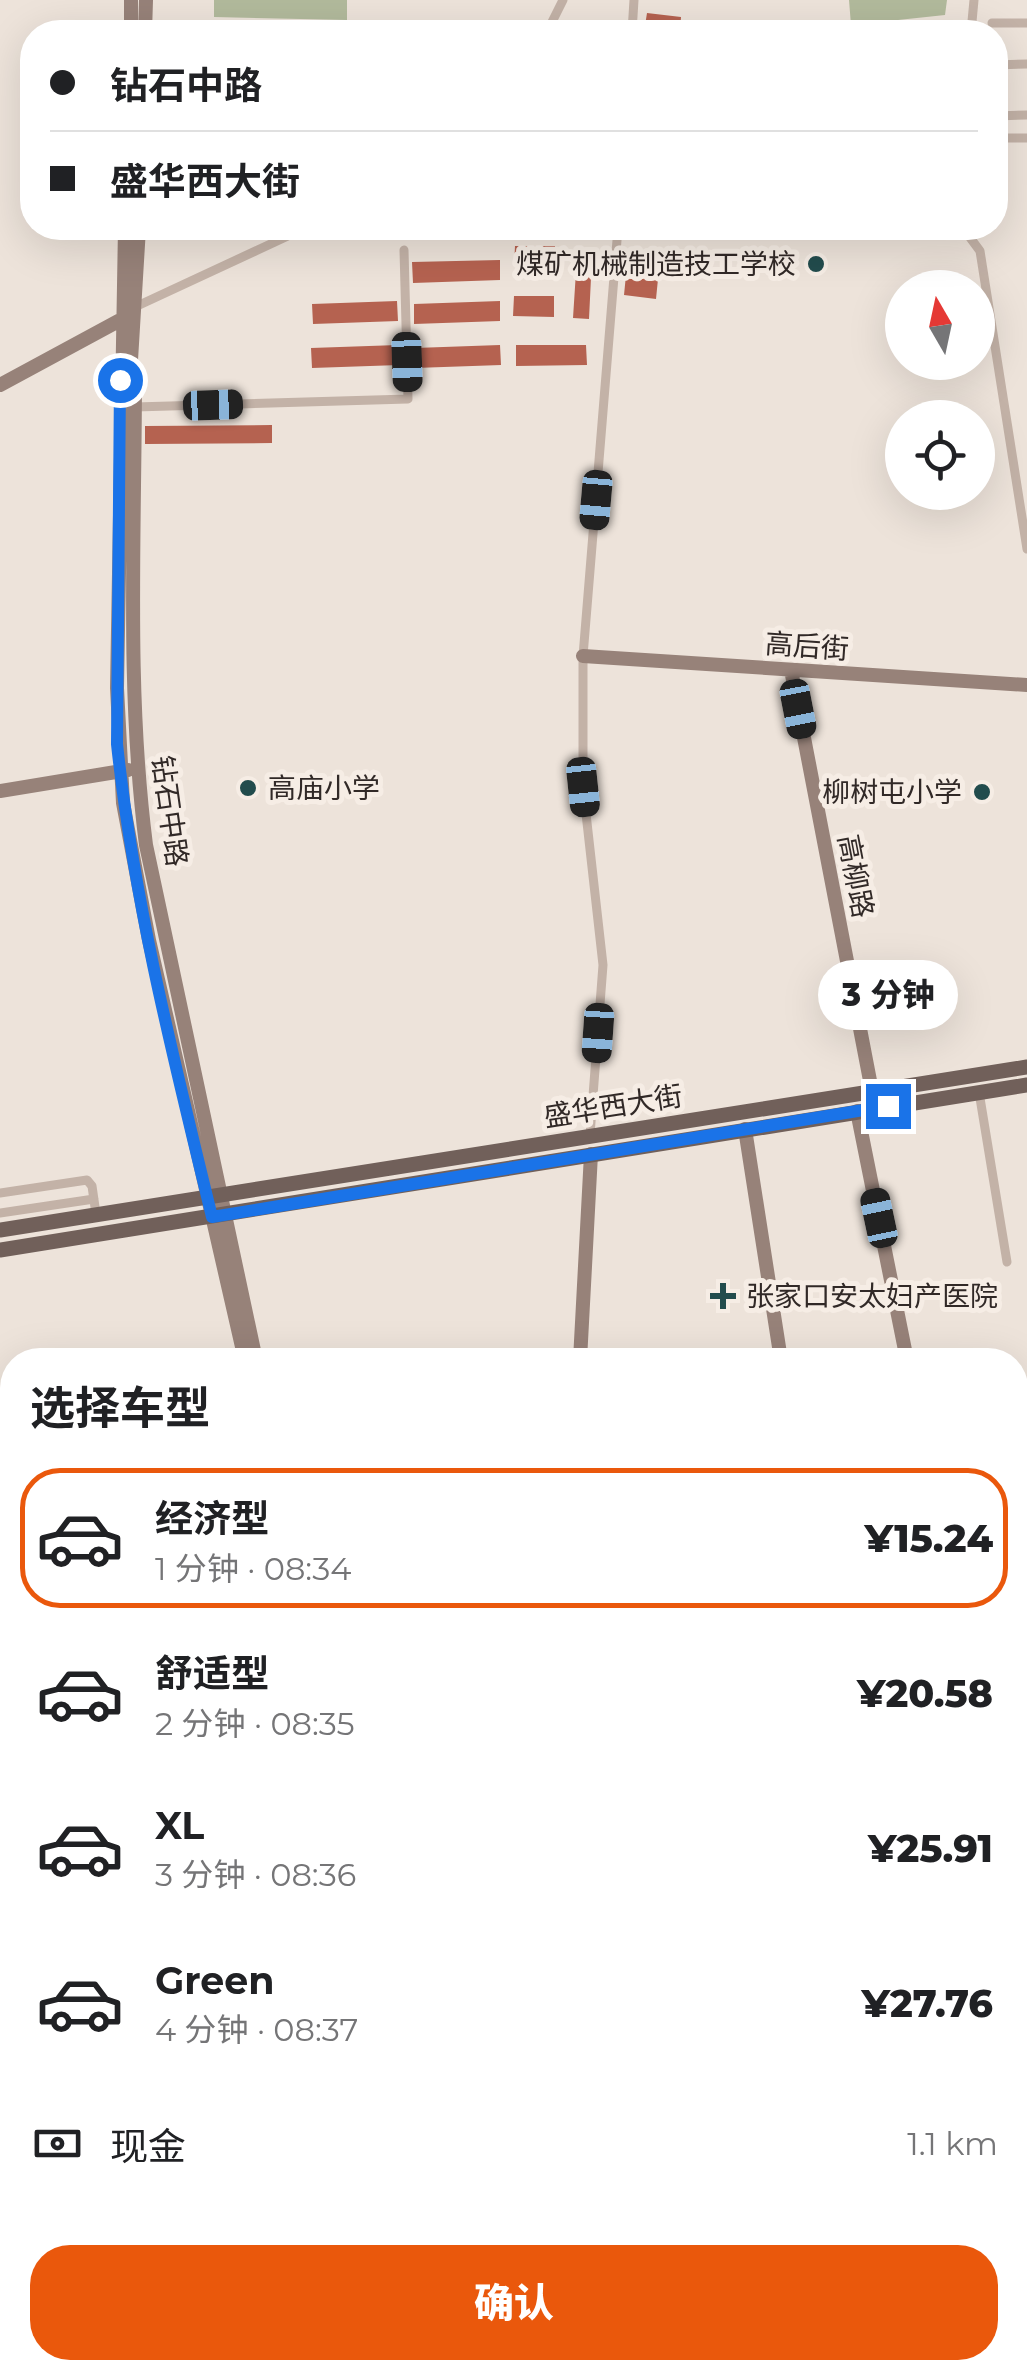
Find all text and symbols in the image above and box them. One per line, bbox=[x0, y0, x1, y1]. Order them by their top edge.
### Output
text: 钻石中路 bbox=[110, 62, 262, 109]
text: 盛华西大街 bbox=[110, 158, 300, 205]
place label: 煤矿机械制造技工学校 bbox=[516, 247, 796, 281]
marker: 煤矿机械制造技工学校 bbox=[805, 253, 827, 275]
north arrow bbox=[885, 270, 995, 380]
map controls bbox=[885, 270, 995, 510]
car bbox=[391, 331, 423, 393]
route start bbox=[98, 358, 143, 403]
car bbox=[182, 389, 244, 421]
button: locate bbox=[885, 400, 995, 510]
car bbox=[578, 469, 614, 531]
street label: 高后街 bbox=[764, 626, 850, 666]
car bbox=[778, 677, 818, 741]
street label: 钻石中路 bbox=[145, 753, 195, 869]
car bbox=[565, 756, 601, 818]
place label: 高庙小学 bbox=[268, 771, 380, 805]
place label: 柳树屯小学 bbox=[822, 775, 962, 809]
marker: 高庙小学 bbox=[237, 777, 259, 799]
marker: 柳树屯小学 bbox=[971, 781, 993, 803]
street label: 高柳路 bbox=[831, 832, 881, 920]
callout: 3 分钟 bbox=[818, 961, 958, 1031]
text: 3 分钟 bbox=[842, 975, 934, 1014]
car bbox=[581, 1002, 615, 1064]
street label: 盛华西大街 bbox=[541, 1078, 685, 1134]
route end bbox=[866, 1084, 911, 1129]
car bbox=[858, 1186, 900, 1250]
place label: 张家口安太妇产医院 bbox=[746, 1279, 998, 1313]
marker: 张家口安太妇产医院 bbox=[710, 1283, 736, 1309]
text: 选择车型 bbox=[30, 1380, 210, 1435]
icon: car bbox=[35, 1493, 125, 1583]
text: 经济型 bbox=[155, 1495, 269, 1542]
text: ¥15.24 bbox=[864, 1515, 993, 1562]
text: 1 分钟 · 08:34 bbox=[155, 1549, 351, 1588]
icon: car bbox=[35, 1648, 125, 1738]
text: 舒适型 bbox=[155, 1650, 269, 1697]
text: ¥20.58 bbox=[857, 1670, 993, 1717]
text: 2 分钟 · 08:35 bbox=[155, 1704, 355, 1743]
text: XL bbox=[155, 1802, 204, 1849]
icon: car bbox=[35, 1803, 125, 1893]
text: ¥25.91 bbox=[868, 1825, 993, 1872]
text: 3 分钟 · 08:36 bbox=[155, 1855, 356, 1894]
text: Green bbox=[155, 1957, 275, 2004]
icon: car bbox=[35, 1958, 125, 2048]
text: ¥27.76 bbox=[861, 1980, 993, 2027]
text: 4 分钟 · 08:37 bbox=[155, 2010, 358, 2049]
icon: cash bbox=[30, 2116, 85, 2171]
text: 现金 bbox=[110, 2123, 186, 2170]
text: 1.1 km bbox=[907, 2124, 998, 2163]
button: 确认 bbox=[30, 2245, 998, 2360]

